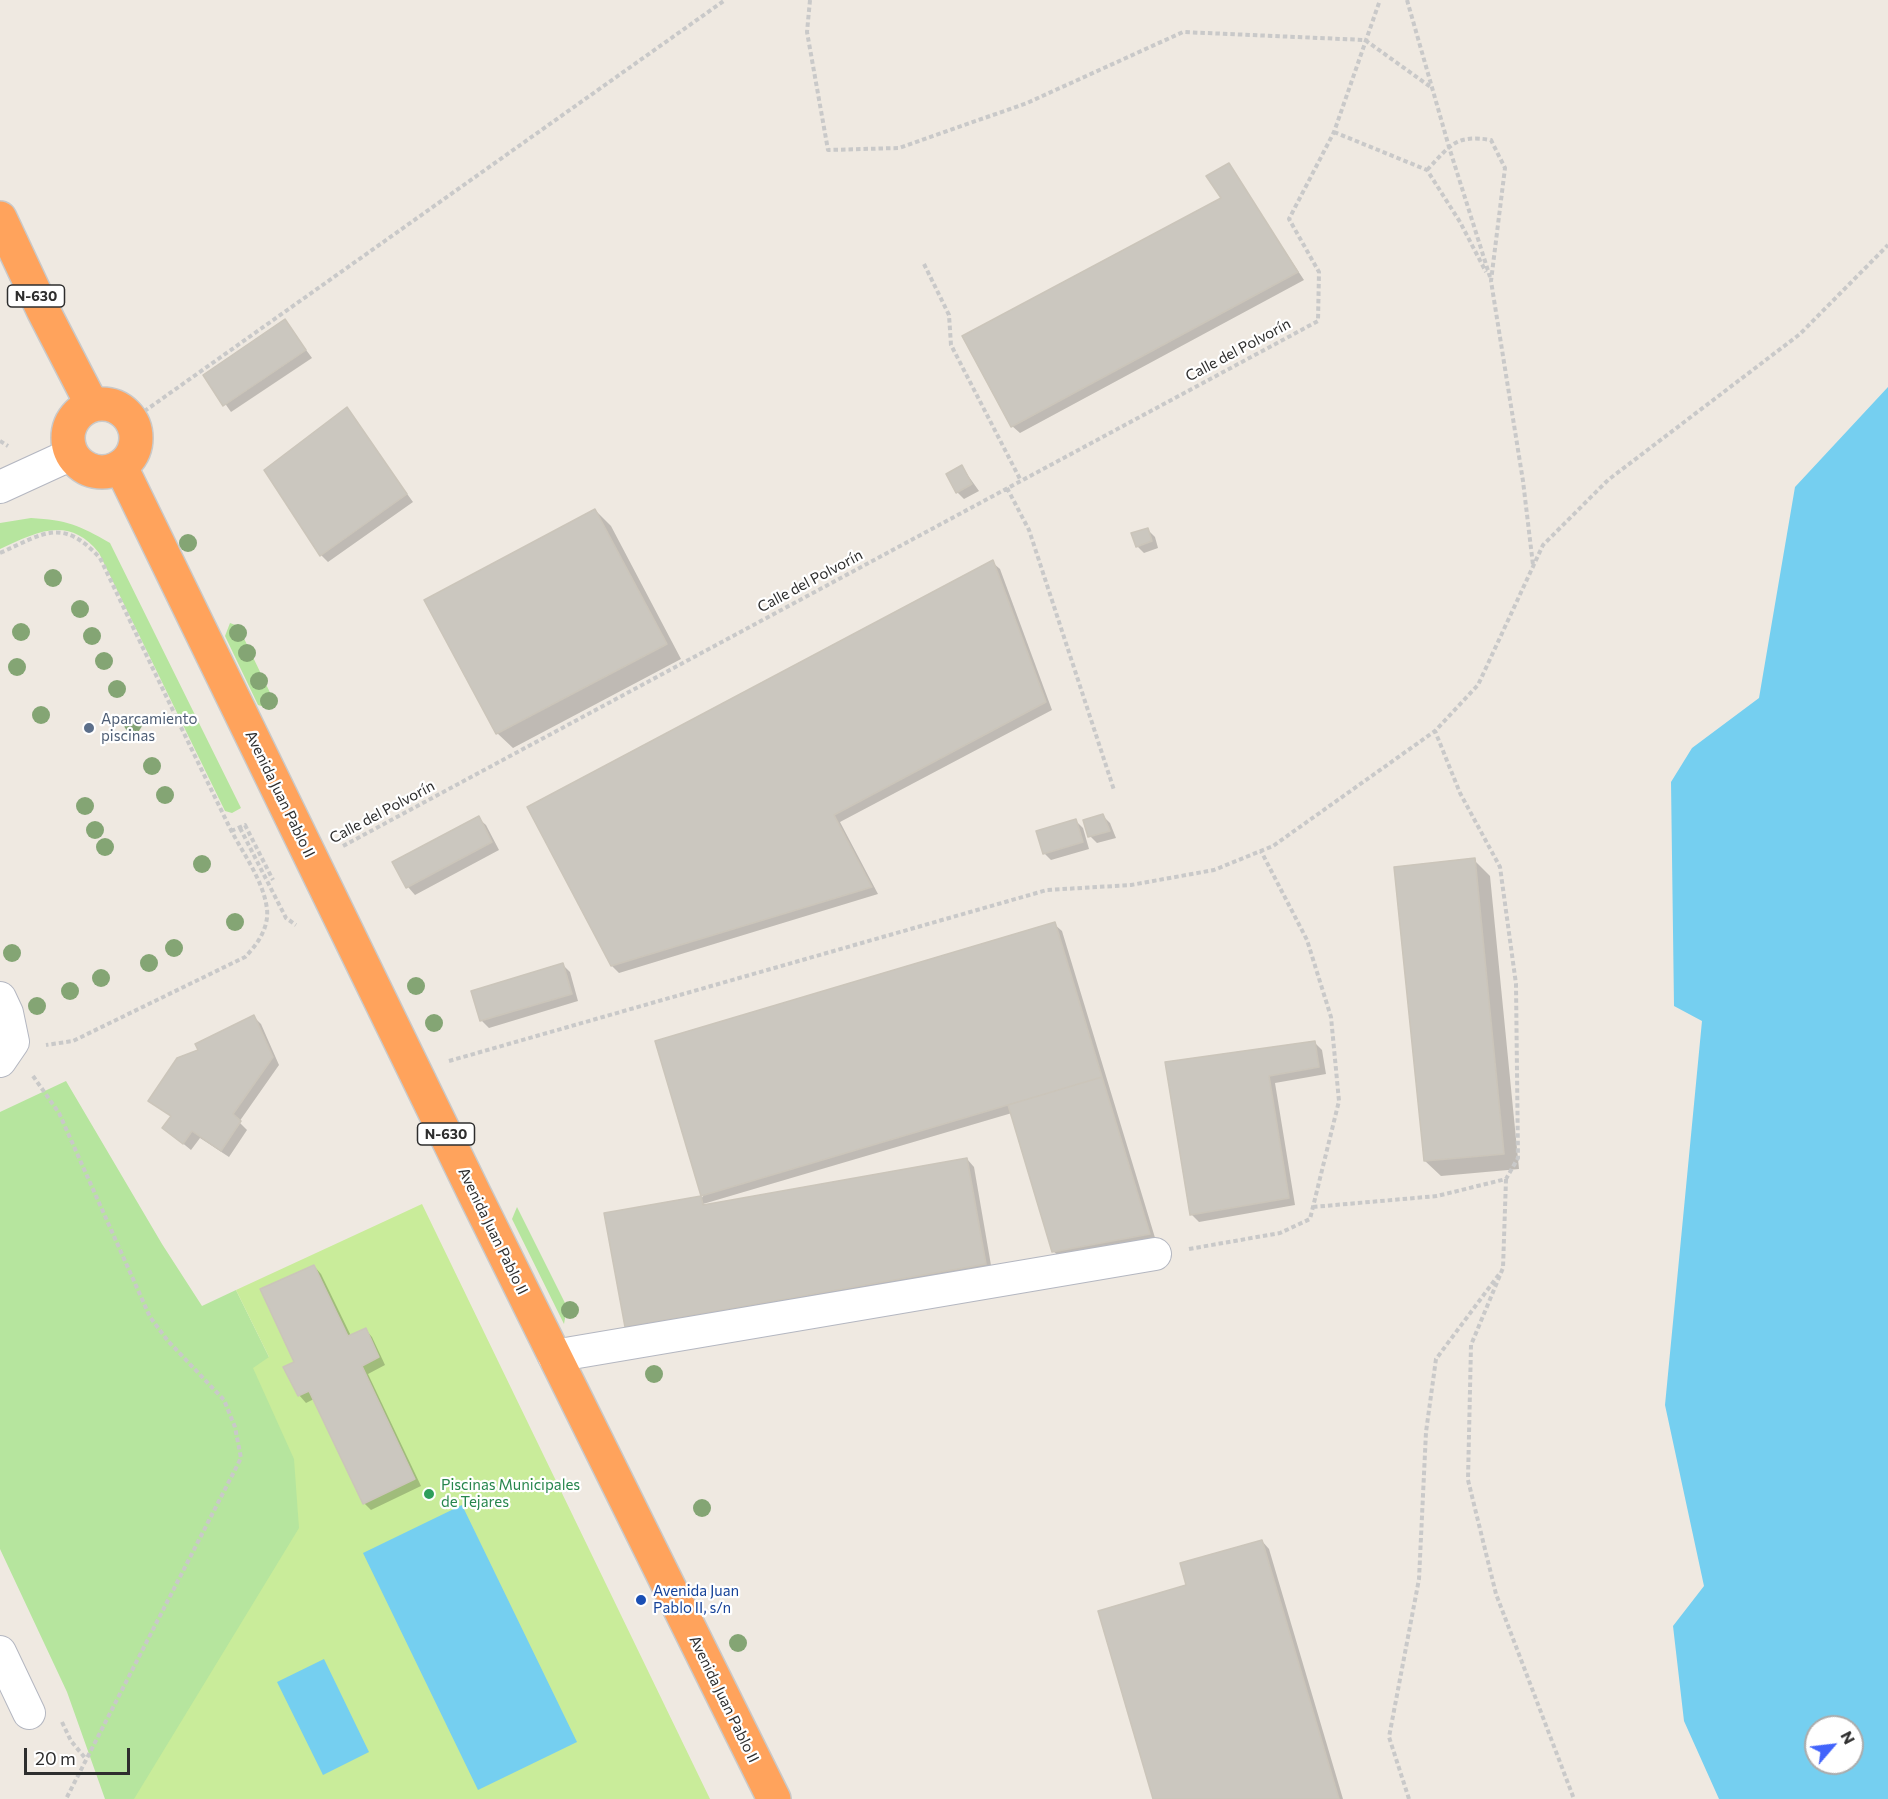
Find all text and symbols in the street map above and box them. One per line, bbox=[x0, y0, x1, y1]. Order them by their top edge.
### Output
road number: N-630 bbox=[8, 285, 64, 307]
street label: Calle del Polvorín bbox=[1182, 315, 1294, 385]
street label: Calle del Polvorín bbox=[754, 546, 866, 616]
place label: Aparcamiento piscinas bbox=[101, 710, 198, 745]
marker: Aparcamiento piscinas bbox=[82, 721, 96, 735]
street label: Avenida Juan Pablo II bbox=[241, 728, 319, 860]
street label: Calle del Polvorín bbox=[326, 777, 438, 847]
road number: N-630 bbox=[418, 1123, 474, 1145]
street label: Avenida Juan Pablo II bbox=[454, 1165, 532, 1297]
place label: Piscinas Municipales de Tejares bbox=[441, 1476, 580, 1511]
marker: Piscinas Municipales de Tejares bbox=[422, 1487, 436, 1501]
place label: Avenida Juan Pablo II, s/n bbox=[653, 1582, 739, 1617]
marker: Avenida Juan Pablo II, s/n bbox=[634, 1593, 648, 1607]
street label: Avenida Juan Pablo II bbox=[685, 1633, 763, 1765]
north arrow bbox=[1804, 1715, 1864, 1775]
text: N bbox=[1837, 1727, 1860, 1747]
scale bar bbox=[27, 1736, 134, 1774]
text: 20 m bbox=[35, 1747, 76, 1769]

